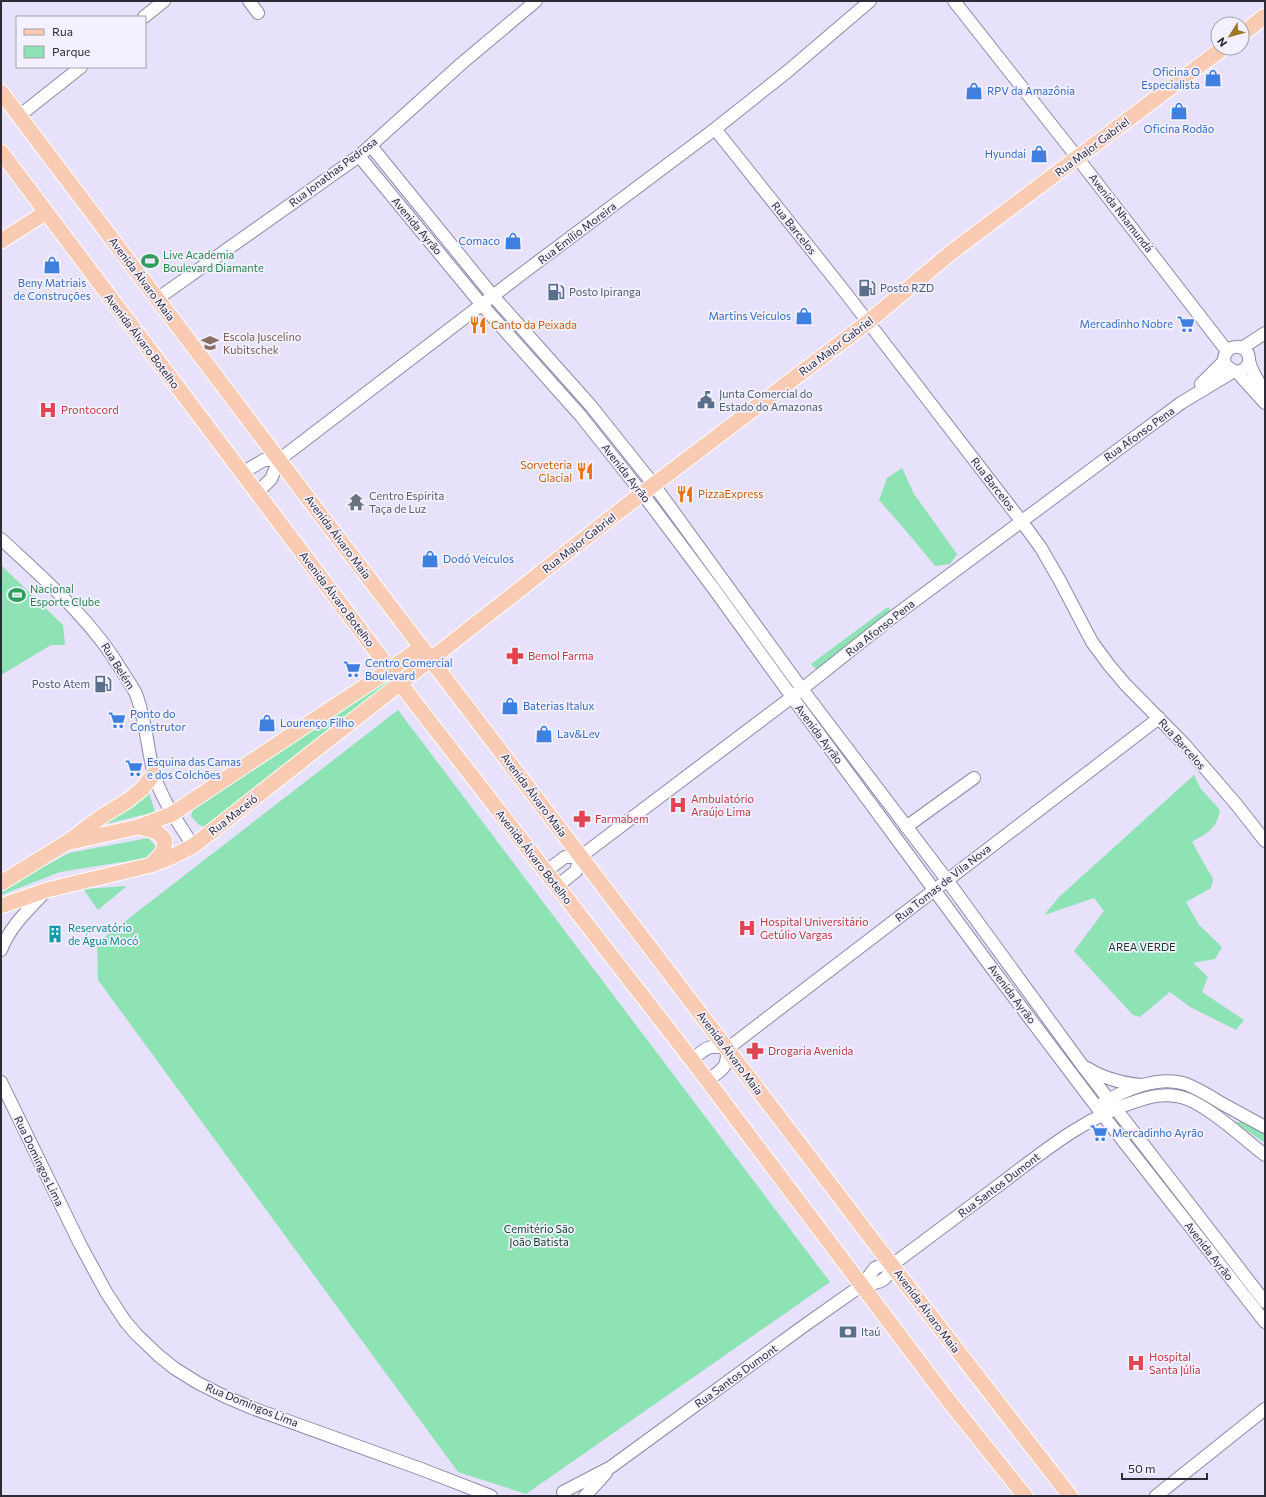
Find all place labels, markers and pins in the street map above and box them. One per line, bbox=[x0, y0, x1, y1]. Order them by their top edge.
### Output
place label: Oficina O Especialista bbox=[1141, 65, 1200, 91]
shop icon: Oficina O Especialista bbox=[1203, 68, 1223, 88]
shop icon: RPV da Amazônia bbox=[964, 81, 984, 101]
place label: RPV da Amazônia bbox=[987, 84, 1075, 97]
shop icon: Oficina Rodão bbox=[1169, 101, 1189, 121]
place label: Oficina Rodão bbox=[1144, 122, 1215, 135]
shop icon: Hyundai bbox=[1029, 144, 1049, 164]
place label: Hyundai bbox=[985, 147, 1026, 160]
shop icon: Comaco bbox=[503, 231, 523, 251]
place label: Comaco bbox=[459, 234, 500, 247]
place label: Live Academia Boulevard Diamante bbox=[163, 248, 264, 274]
sports icon: Live Academia Boulevard Diamante bbox=[140, 251, 160, 271]
shop icon: Beny Matriais de Construções bbox=[42, 255, 62, 275]
place label: Beny Matriais de Construções bbox=[13, 276, 91, 302]
fuel station icon: Posto RZD bbox=[857, 278, 877, 298]
place label: Posto RZD bbox=[880, 281, 934, 294]
fuel station icon: Posto Ipiranga bbox=[546, 282, 566, 302]
place label: Posto Ipiranga bbox=[569, 285, 641, 298]
shop icon: Martins Veículos bbox=[794, 306, 814, 326]
place label: Martins Veículos bbox=[708, 309, 791, 322]
supermarket icon: Mercadinho Nobre bbox=[1176, 314, 1196, 334]
restaurant icon: Canto da Peixada bbox=[468, 315, 488, 335]
place label: Mercadinho Nobre bbox=[1079, 317, 1173, 330]
place label: Canto da Peixada bbox=[491, 318, 577, 331]
place label: Escola Juscelino Kubitschek bbox=[223, 330, 302, 356]
school or university icon: Escola Juscelino Kubitschek bbox=[200, 333, 220, 353]
place label: Junta Comercial do Estado do Amazonas bbox=[719, 387, 823, 413]
public building icon: Junta Comercial do Estado do Amazonas bbox=[696, 390, 716, 410]
hospital icon: Prontocord bbox=[38, 400, 58, 420]
place label: Prontocord bbox=[61, 403, 119, 416]
place label: Sorveteria Glacial bbox=[520, 458, 572, 484]
restaurant icon: Sorveteria Glacial bbox=[575, 461, 595, 481]
restaurant icon: PizzaExpress bbox=[675, 484, 695, 504]
place label: PizzaExpress bbox=[698, 487, 763, 500]
place label: Centro Espírita Taça de Luz bbox=[369, 489, 444, 515]
temple icon: Centro Espírita Taça de Luz bbox=[346, 492, 366, 512]
shop icon: Dodó Veículos bbox=[420, 549, 440, 569]
place label: Dodó Veículos bbox=[443, 552, 514, 565]
place label: Nacional Esporte Clube bbox=[30, 582, 100, 608]
sports icon: Nacional Esporte Clube bbox=[7, 585, 27, 605]
pharmacy icon: Bemol Farma bbox=[505, 646, 525, 666]
place label: Bemol Farma bbox=[528, 649, 594, 662]
place label: Centro Comercial Boulevard bbox=[365, 656, 453, 682]
supermarket icon: Centro Comercial Boulevard bbox=[342, 659, 362, 679]
fuel station icon: Posto Atem bbox=[93, 674, 113, 694]
place label: Posto Atem bbox=[32, 677, 90, 690]
shop icon: Baterias Italux bbox=[500, 696, 520, 716]
place label: Baterias Italux bbox=[523, 699, 594, 712]
place label: Ponto do Construtor bbox=[130, 707, 186, 733]
supermarket icon: Ponto do Construtor bbox=[107, 710, 127, 730]
shop icon: Lourenço Filho bbox=[257, 713, 277, 733]
place label: Lourenço Filho bbox=[280, 716, 355, 729]
shop icon: Lav&Lev bbox=[534, 724, 554, 744]
place label: Lav&Lev bbox=[557, 727, 600, 740]
place label: Esquina das Camas e dos Colchões bbox=[147, 755, 241, 781]
supermarket icon: Esquina das Camas e dos Colchões bbox=[124, 758, 144, 778]
place label: Ambulatório Araújo Lima bbox=[691, 792, 755, 818]
hospital icon: Ambulatório Araújo Lima bbox=[668, 795, 688, 815]
pharmacy icon: Farmabem bbox=[572, 809, 592, 829]
place label: Farmabem bbox=[595, 812, 649, 825]
place label: Hospital Universitário Getúlio Vargas bbox=[760, 915, 869, 941]
hospital icon: Hospital Universitário Getúlio Vargas bbox=[737, 918, 757, 938]
place label: Reservatório de Água Mocó bbox=[68, 921, 139, 947]
building icon: Reservatório de Água Mocó bbox=[45, 924, 65, 944]
pharmacy icon: Drogaria Avenida bbox=[745, 1041, 765, 1061]
place label: Drogaria Avenida bbox=[768, 1044, 853, 1057]
supermarket icon: Mercadinho Ayrão bbox=[1089, 1123, 1109, 1143]
place label: Mercadinho Ayrão bbox=[1112, 1126, 1204, 1139]
bank icon: Itaú bbox=[838, 1322, 858, 1342]
place label: Itaú bbox=[861, 1325, 880, 1338]
place label: Hospital Santa Júlia bbox=[1149, 1350, 1201, 1377]
hospital icon: Hospital Santa Júlia bbox=[1126, 1353, 1146, 1373]

